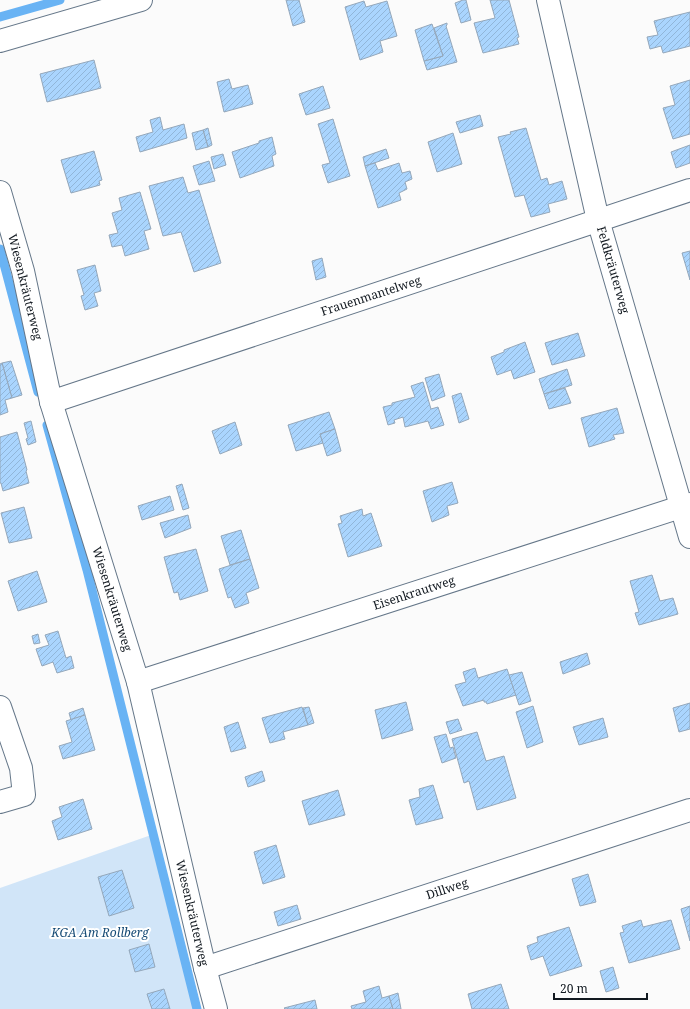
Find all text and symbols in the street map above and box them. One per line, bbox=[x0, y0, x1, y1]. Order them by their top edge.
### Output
street label: Feldkräuterweg bbox=[593, 224, 634, 316]
street label: Wiesenkräuterweg bbox=[4, 232, 47, 342]
street label: Frauenmantelweg bbox=[319, 271, 424, 320]
street label: Wiesenkräuterweg bbox=[88, 544, 137, 654]
street label: Eisenkrautweg bbox=[371, 571, 457, 614]
street label: Wiesenkräuterweg bbox=[172, 858, 213, 968]
street label: Dillweg bbox=[424, 874, 471, 903]
park label: KGA Am Rollberg bbox=[50, 924, 150, 941]
scale bar bbox=[554, 975, 647, 1001]
text: 20 m bbox=[560, 980, 588, 997]

